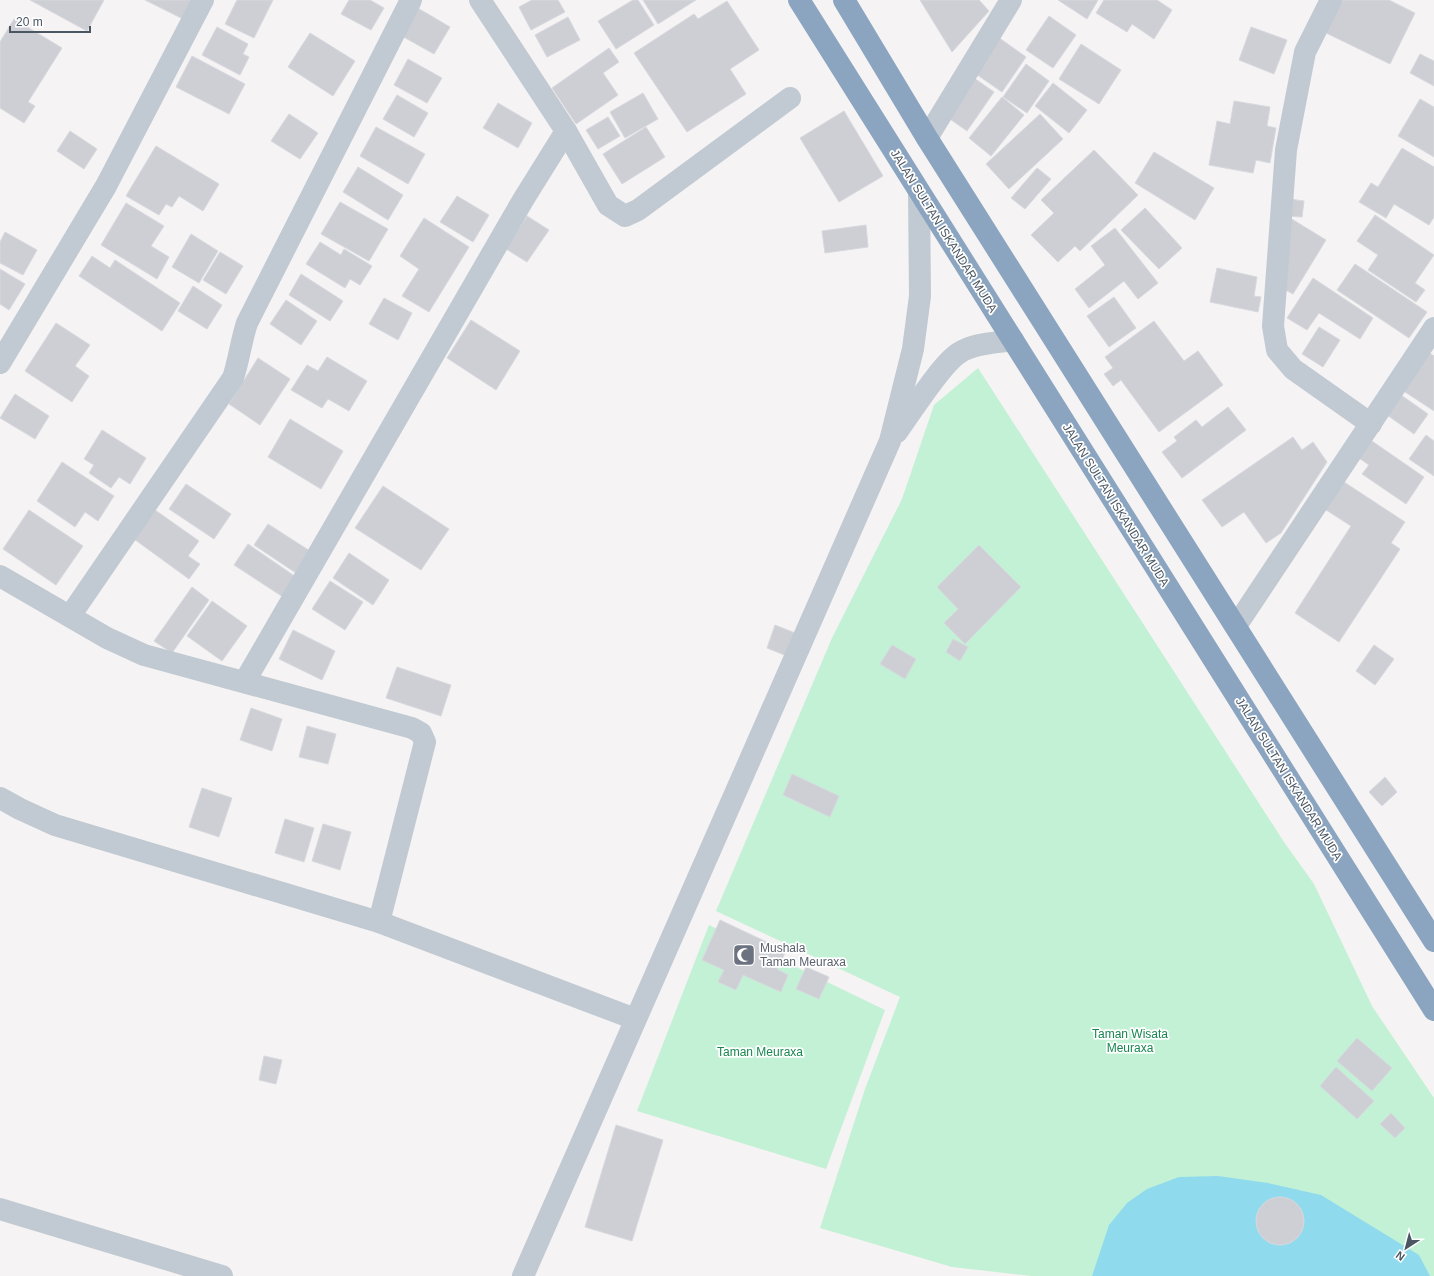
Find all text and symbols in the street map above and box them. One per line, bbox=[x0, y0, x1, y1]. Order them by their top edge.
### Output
scale bar bbox=[10, 8, 90, 34]
text: 20 m bbox=[16, 15, 43, 29]
street label: JALAN SULTAN ISKANDAR MUDA bbox=[888, 147, 1000, 315]
street label: JALAN SULTAN ISKANDAR MUDA bbox=[1060, 421, 1172, 589]
street label: JALAN SULTAN ISKANDAR MUDA bbox=[1233, 695, 1345, 863]
place label: Mushala Taman Meuraxa bbox=[760, 941, 846, 969]
mosque icon: Mushala Taman Meuraxa bbox=[731, 942, 757, 968]
park label: Taman Wisata Meuraxa bbox=[1092, 1027, 1168, 1055]
park label: Taman Meuraxa bbox=[717, 1045, 803, 1059]
north arrow bbox=[1386, 1228, 1426, 1268]
text: N bbox=[1393, 1249, 1407, 1263]

